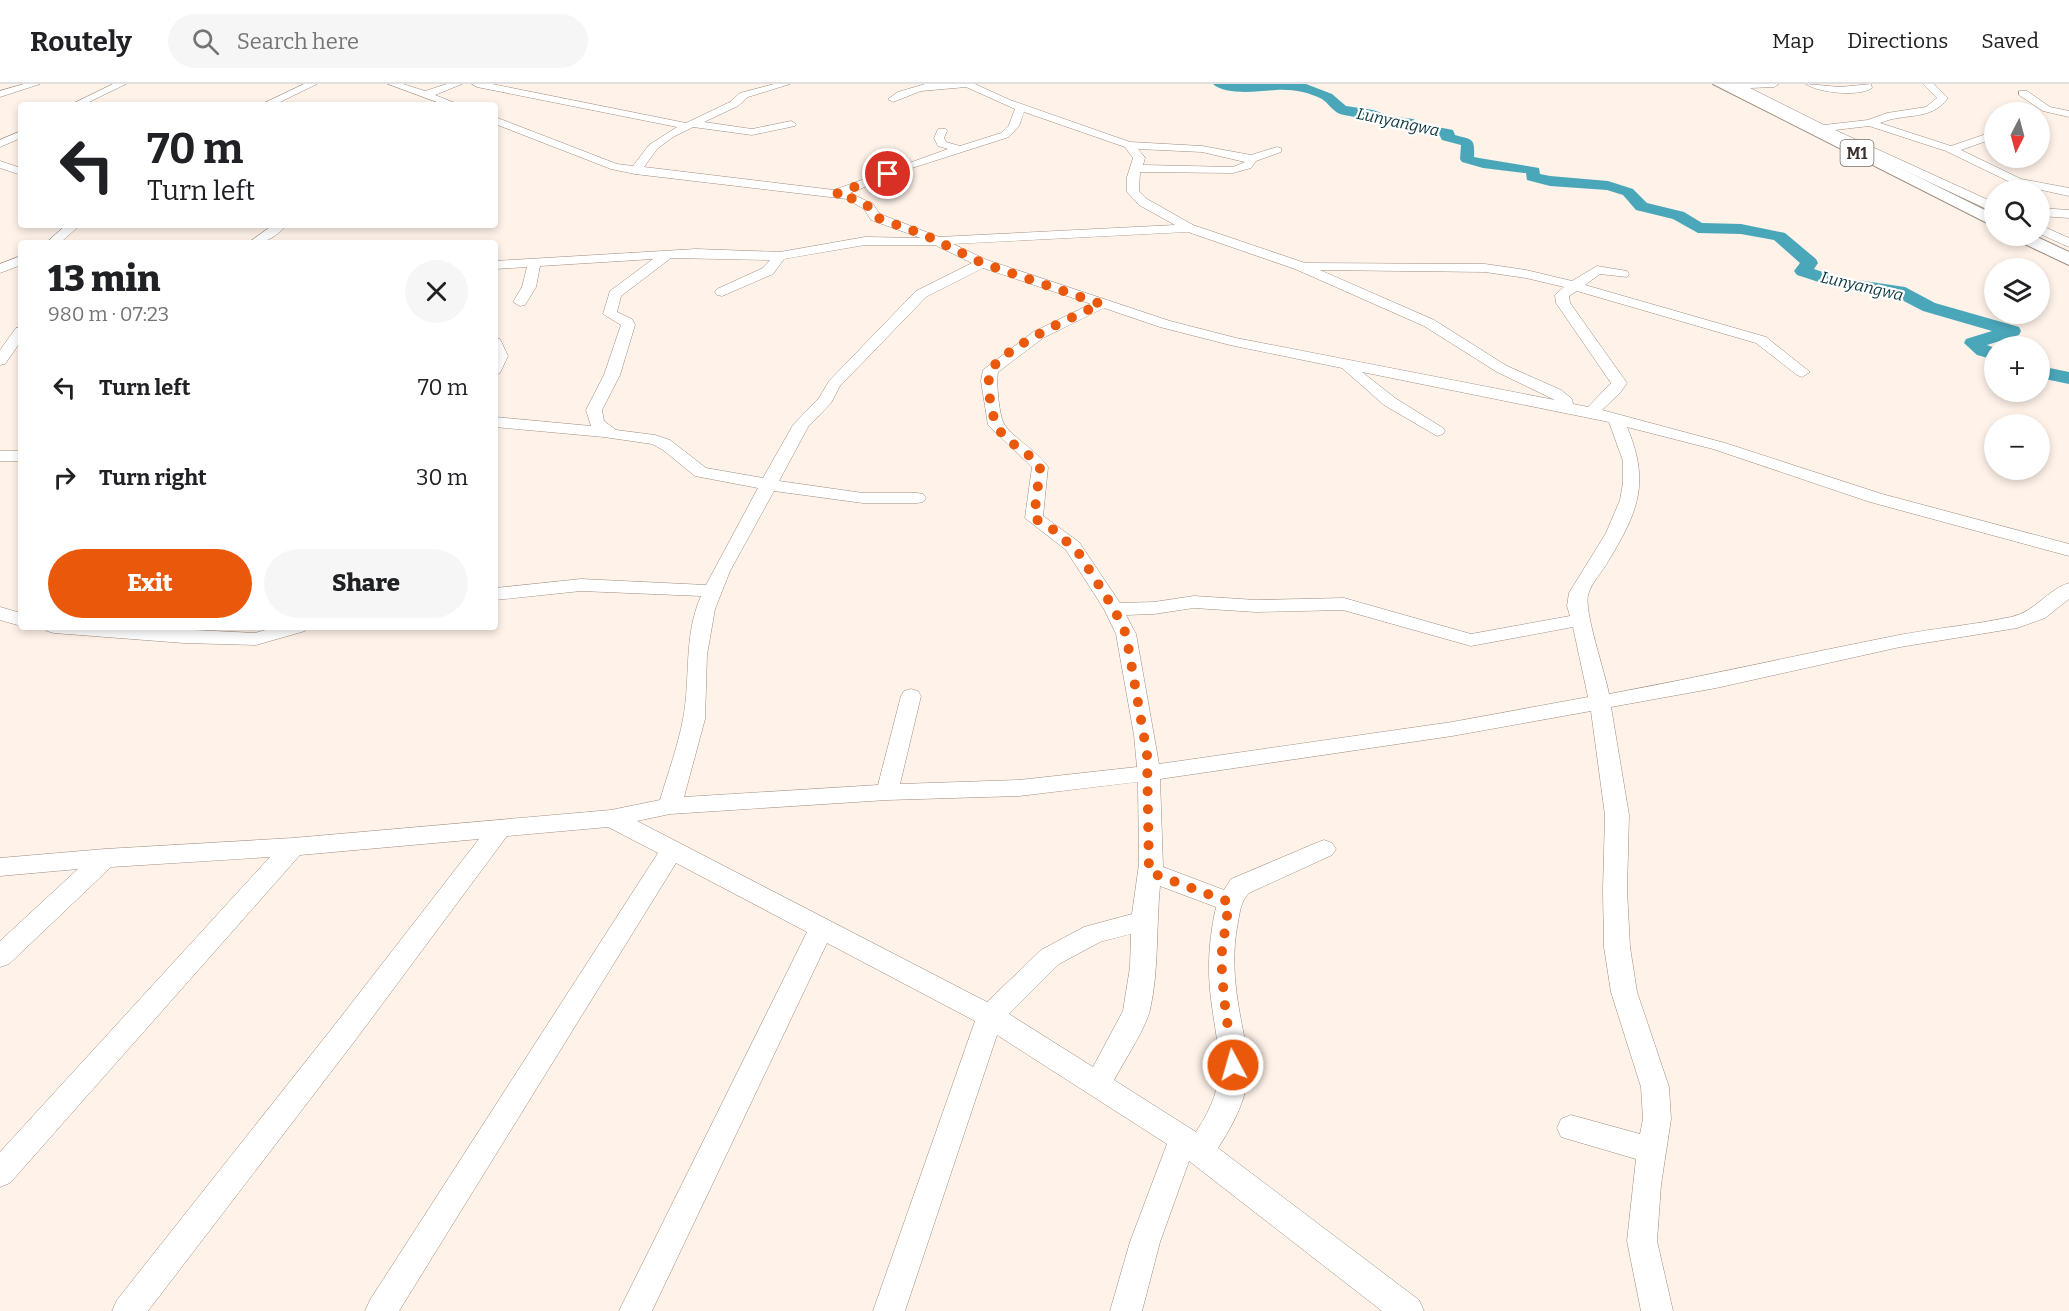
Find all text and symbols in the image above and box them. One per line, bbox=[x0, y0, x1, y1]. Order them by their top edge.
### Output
search box bbox=[168, 14, 588, 68]
text: Routely bbox=[30, 25, 132, 58]
icon: search bbox=[189, 25, 222, 58]
text: Search here bbox=[237, 28, 359, 55]
text: Map bbox=[1772, 28, 1814, 54]
text: Directions bbox=[1847, 28, 1948, 54]
text: Saved bbox=[1981, 28, 2039, 54]
north arrow bbox=[1984, 102, 2050, 168]
map controls bbox=[1984, 102, 2050, 480]
water label: Lunyangwa bbox=[1355, 104, 1441, 140]
text: 70 m bbox=[147, 124, 243, 174]
icon: left bbox=[48, 126, 126, 204]
road number: M1 bbox=[1840, 140, 1874, 166]
pin bbox=[862, 148, 913, 199]
icon: arrive bbox=[871, 157, 904, 190]
text: Turn left bbox=[147, 175, 255, 207]
button: search bbox=[1984, 180, 2050, 246]
text: 13 min bbox=[48, 257, 160, 301]
button: layers bbox=[1984, 258, 2050, 324]
button: close bbox=[405, 260, 468, 323]
water label: Lunyangwa bbox=[1819, 267, 1905, 305]
text: 980 m · 07:23 bbox=[48, 302, 169, 326]
button: + bbox=[1984, 336, 2050, 402]
icon: left bbox=[48, 371, 81, 404]
text: Turn left bbox=[99, 374, 191, 401]
text: 70 m bbox=[418, 374, 468, 401]
button: − bbox=[1984, 414, 2050, 480]
icon: right bbox=[48, 461, 81, 494]
text: Turn right bbox=[99, 464, 207, 491]
text: 30 m bbox=[416, 464, 468, 491]
button: Exit bbox=[48, 549, 252, 618]
button: Share bbox=[264, 549, 468, 618]
position arrow bbox=[1201, 1033, 1265, 1097]

